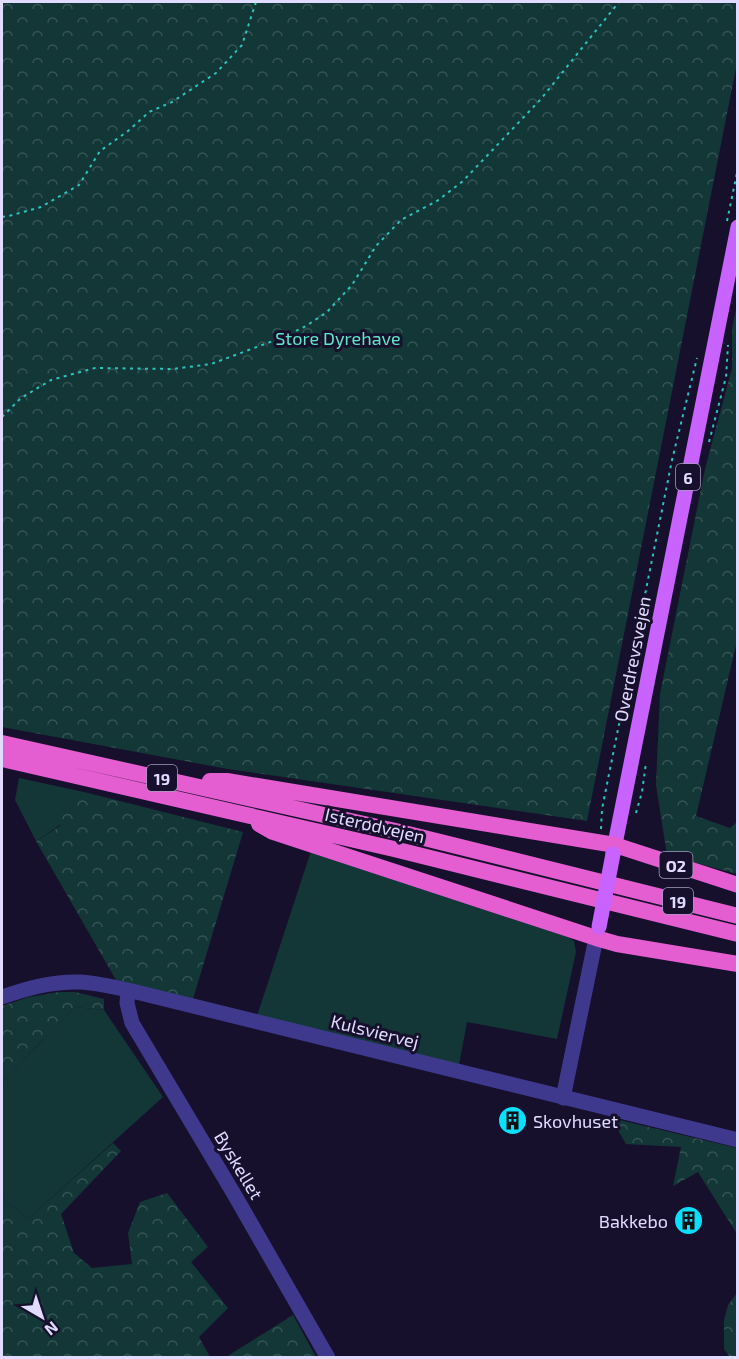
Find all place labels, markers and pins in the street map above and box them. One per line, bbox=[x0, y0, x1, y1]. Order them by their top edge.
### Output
building icon: Skovhuset bbox=[496, 1105, 528, 1137]
place label: Skovhuset bbox=[533, 1110, 618, 1132]
building icon: Bakkebo bbox=[673, 1205, 705, 1237]
place label: Bakkebo bbox=[599, 1210, 668, 1232]

